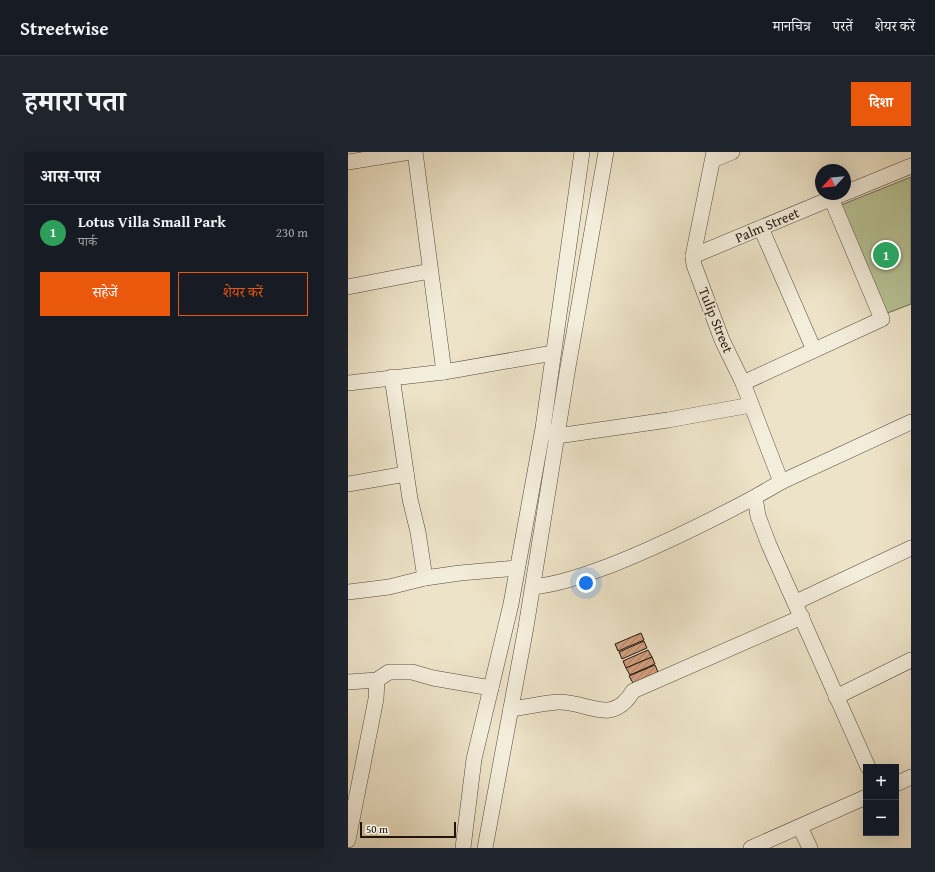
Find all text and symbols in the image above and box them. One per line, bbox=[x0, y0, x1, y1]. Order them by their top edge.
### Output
text: Streetwise bbox=[20, 14, 109, 42]
text: मानचित्र bbox=[773, 16, 811, 36]
text: परतें bbox=[833, 16, 853, 36]
text: शेयर करें bbox=[875, 16, 915, 36]
text: हमारा पता bbox=[24, 80, 125, 121]
button: दिशा bbox=[851, 82, 911, 126]
text: आस-पास bbox=[40, 163, 100, 188]
north arrow bbox=[815, 164, 851, 200]
street label: Palm Street bbox=[732, 202, 802, 247]
text: Lotus Villa Small Park bbox=[78, 211, 226, 232]
text: 1 bbox=[50, 223, 56, 242]
text: 230 m bbox=[276, 223, 308, 242]
text: पार्क bbox=[78, 232, 97, 251]
pin: 1 bbox=[873, 240, 899, 270]
button: सहेजें bbox=[40, 272, 170, 316]
button: शेयर करें bbox=[178, 272, 308, 316]
street label: Tulip Street bbox=[694, 284, 738, 356]
your location bbox=[576, 573, 596, 593]
map controls bbox=[863, 764, 899, 836]
button: + bbox=[863, 764, 899, 800]
button: − bbox=[863, 800, 899, 836]
scale bar bbox=[360, 820, 456, 839]
text: 50 m bbox=[366, 821, 388, 837]

